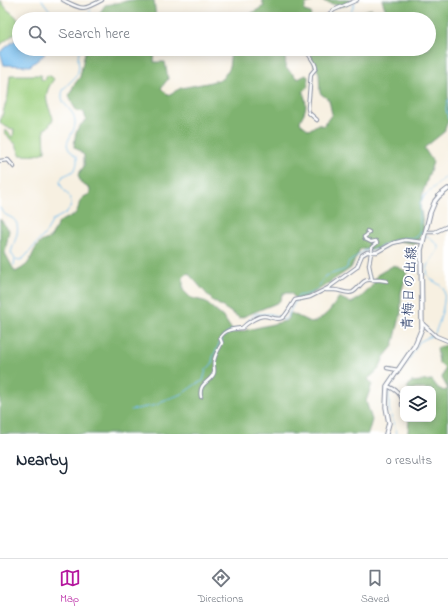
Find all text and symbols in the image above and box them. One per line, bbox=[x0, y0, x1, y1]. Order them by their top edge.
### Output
search box bbox=[12, 12, 436, 56]
icon: search bbox=[26, 23, 48, 45]
text: Search here bbox=[58, 23, 130, 45]
street label: 青梅日の出線 bbox=[397, 246, 423, 330]
map controls bbox=[400, 386, 436, 422]
button: layers bbox=[400, 386, 436, 422]
text: Nearby bbox=[16, 448, 68, 473]
text: 0 results bbox=[386, 451, 432, 470]
tab: Map bbox=[59, 567, 81, 607]
tab: Directions bbox=[198, 567, 243, 607]
tab: Saved bbox=[361, 567, 389, 607]

